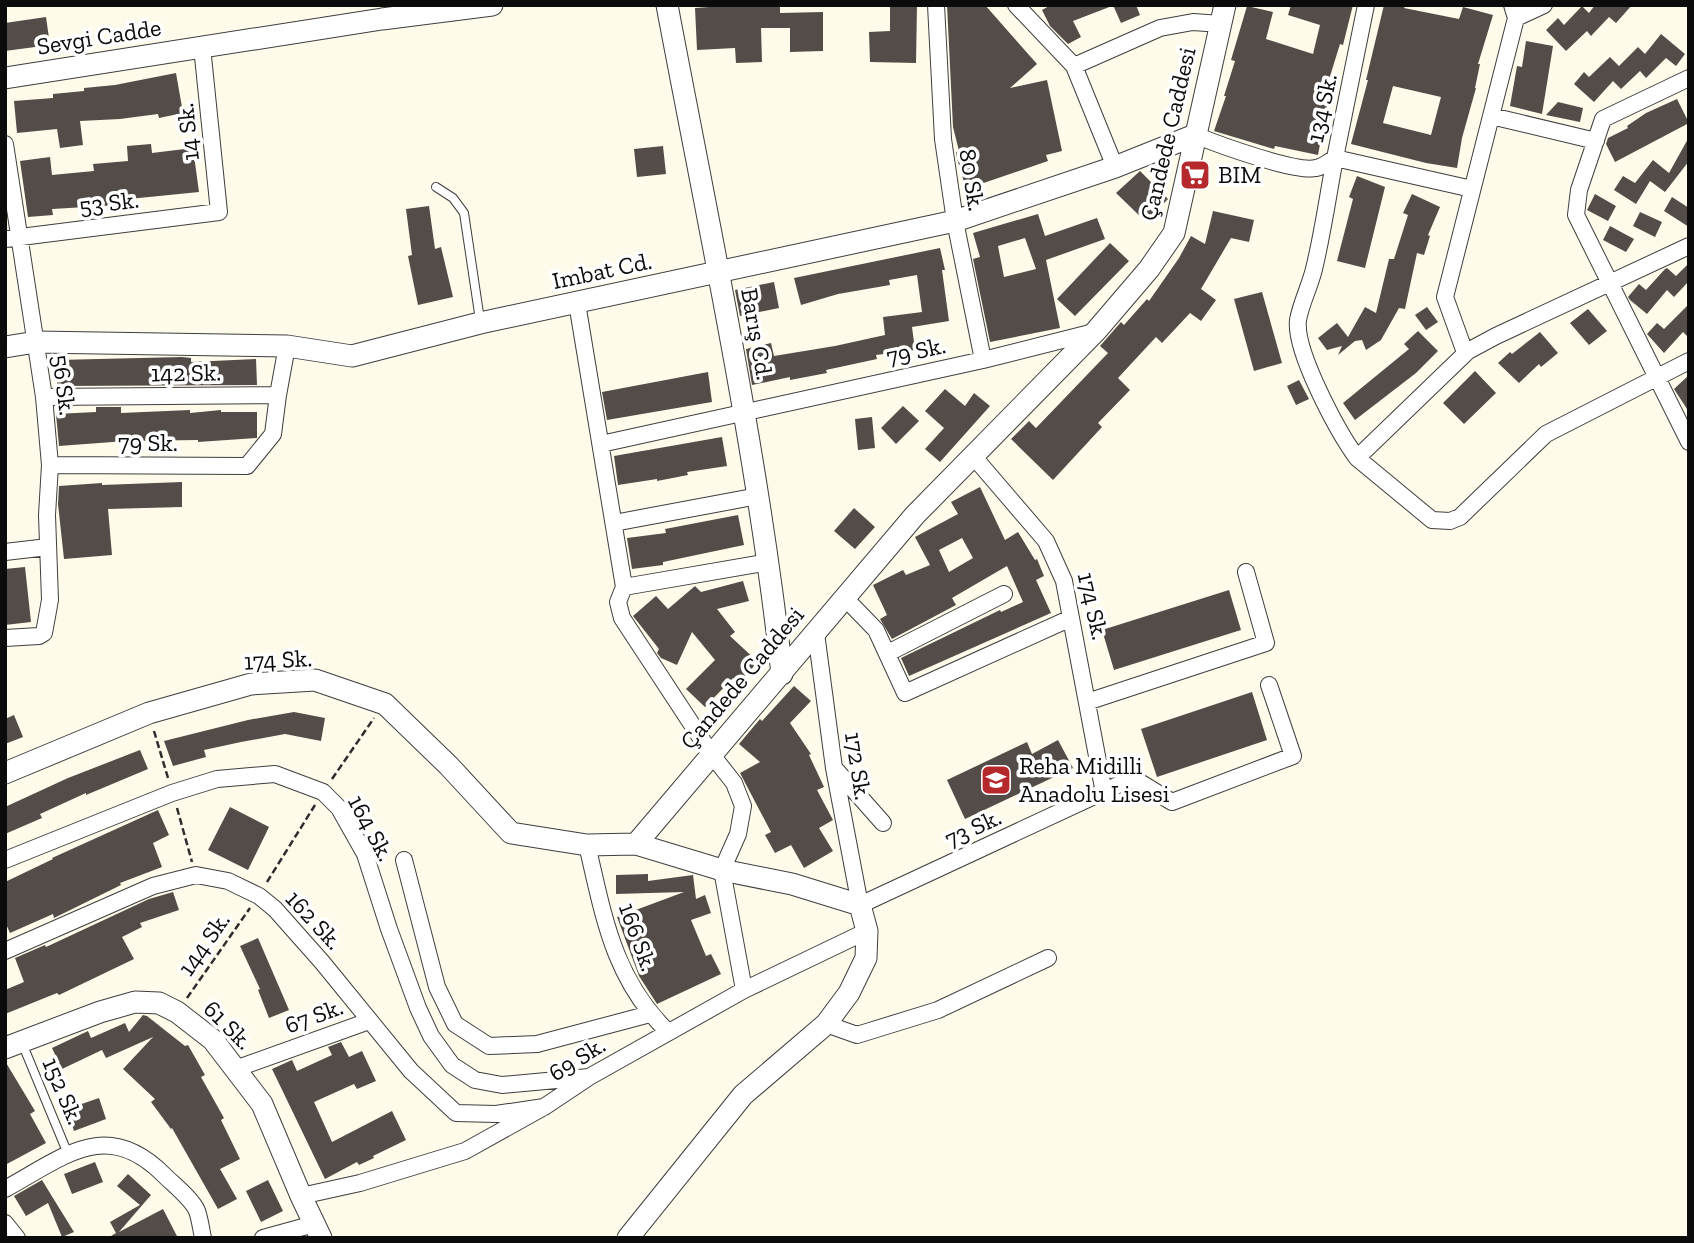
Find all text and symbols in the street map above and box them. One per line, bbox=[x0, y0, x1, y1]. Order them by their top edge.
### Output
street label: Sevgi Cadde bbox=[35, 12, 163, 61]
street label: Çandede Caddesi bbox=[1133, 44, 1202, 223]
street label: 134 Sk. bbox=[1300, 71, 1343, 145]
street label: 14 Sk. bbox=[170, 102, 205, 162]
street label: 80 Sk. bbox=[953, 147, 992, 213]
supermarket icon: BIM bbox=[1178, 158, 1212, 192]
place label: BIM bbox=[1218, 160, 1261, 189]
street label: 53 Sk. bbox=[77, 184, 140, 221]
street label: Imbat Cd. bbox=[550, 246, 654, 295]
street label: Barış Cd. bbox=[735, 286, 780, 382]
street label: 79 Sk. bbox=[884, 330, 948, 371]
street label: 56 Sk. bbox=[46, 353, 83, 417]
street label: 142 Sk. bbox=[151, 357, 221, 388]
street label: 79 Sk. bbox=[118, 428, 178, 457]
street label: 174 Sk. bbox=[1072, 569, 1115, 642]
street label: Çandede Caddesi bbox=[674, 600, 810, 755]
street label: 174 Sk. bbox=[243, 643, 313, 676]
street label: 172 Sk. bbox=[839, 730, 878, 802]
place label: Reha Midilli Anadolu Lisesi bbox=[1019, 751, 1170, 808]
school or university icon: Reha Midilli Anadolu Lisesi bbox=[979, 763, 1013, 797]
street label: 164 Sk. bbox=[342, 790, 401, 866]
street label: 73 Sk. bbox=[940, 802, 1006, 853]
street label: 162 Sk. bbox=[280, 884, 349, 955]
street label: 166 Sk. bbox=[613, 899, 664, 975]
street label: 144 Sk. bbox=[171, 906, 236, 981]
street label: 67 Sk. bbox=[281, 992, 347, 1039]
street label: 61 Sk. bbox=[198, 994, 259, 1055]
street label: 69 Sk. bbox=[543, 1030, 610, 1087]
street label: 152 Sk. bbox=[37, 1053, 90, 1129]

